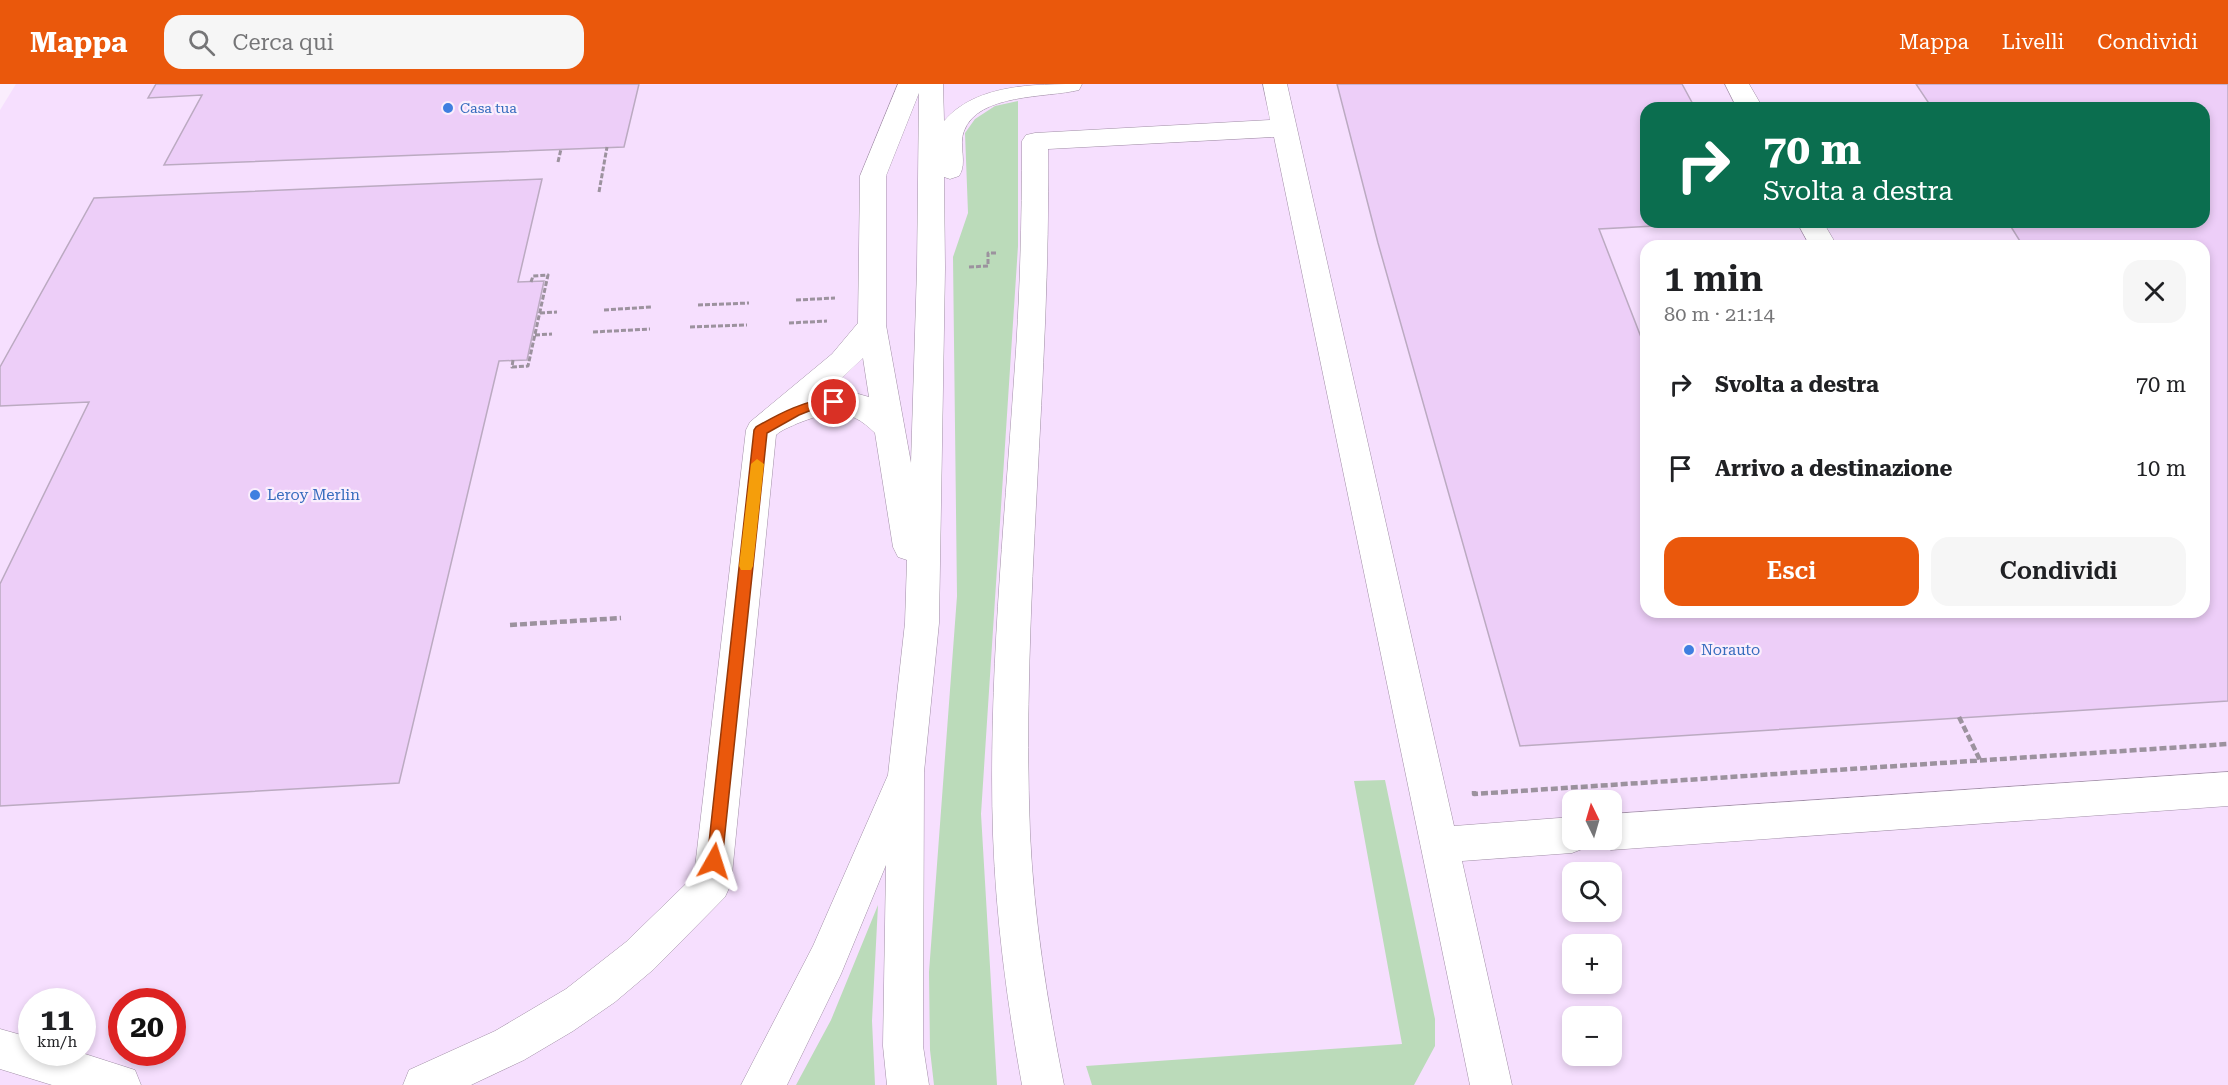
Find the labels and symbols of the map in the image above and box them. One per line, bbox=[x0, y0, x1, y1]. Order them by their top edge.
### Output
place label: Casa tua bbox=[460, 100, 517, 116]
marker: Casa tua bbox=[441, 101, 455, 115]
pin bbox=[808, 376, 859, 427]
place label: Leroy Merlin bbox=[267, 486, 360, 504]
marker: Leroy Merlin bbox=[248, 488, 262, 502]
place label: Norauto bbox=[1701, 641, 1760, 659]
marker: Norauto bbox=[1682, 643, 1696, 657]
north arrow bbox=[1562, 790, 1622, 850]
position arrow bbox=[682, 829, 746, 893]
speed limit sign: 20 bbox=[108, 988, 186, 1066]

